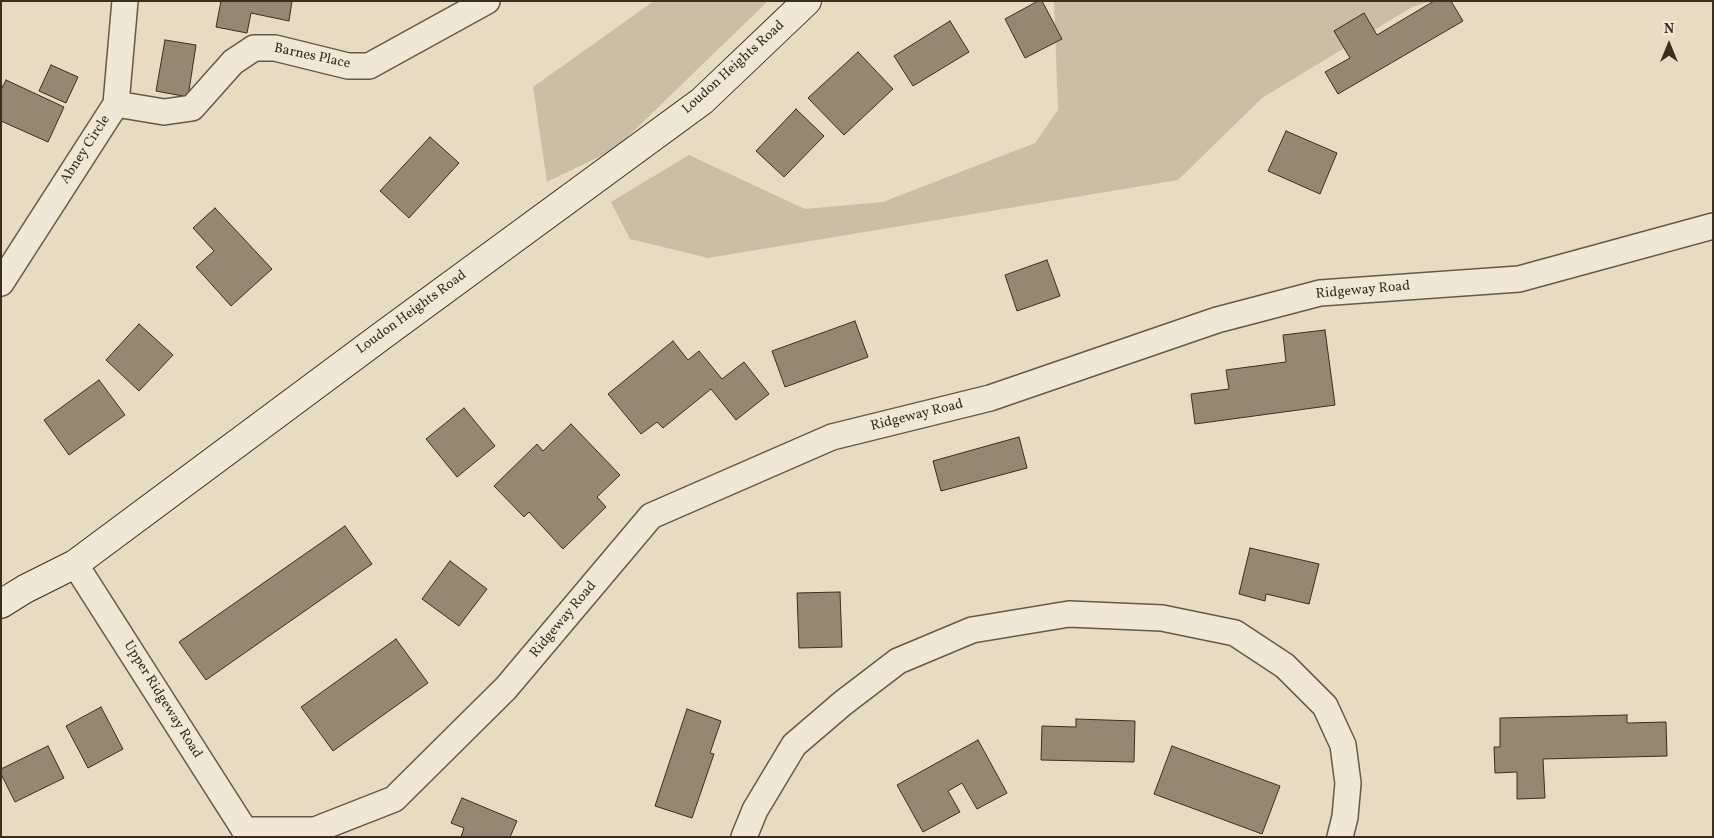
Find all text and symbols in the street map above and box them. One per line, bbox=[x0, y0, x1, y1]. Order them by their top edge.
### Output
street label: Loudon Heights Road bbox=[679, 18, 789, 118]
north arrow bbox=[1644, 20, 1694, 70]
text: N bbox=[1664, 20, 1674, 39]
street label: Barnes Place bbox=[272, 41, 352, 73]
street label: Abney Circle bbox=[58, 112, 114, 188]
street label: Loudon Heights Road bbox=[354, 267, 470, 359]
street label: Ridgeway Road bbox=[1315, 279, 1411, 303]
street label: Ridgeway Road bbox=[869, 396, 965, 436]
street label: Ridgeway Road bbox=[527, 578, 601, 662]
street label: Upper Ridgeway Road bbox=[119, 638, 205, 762]

